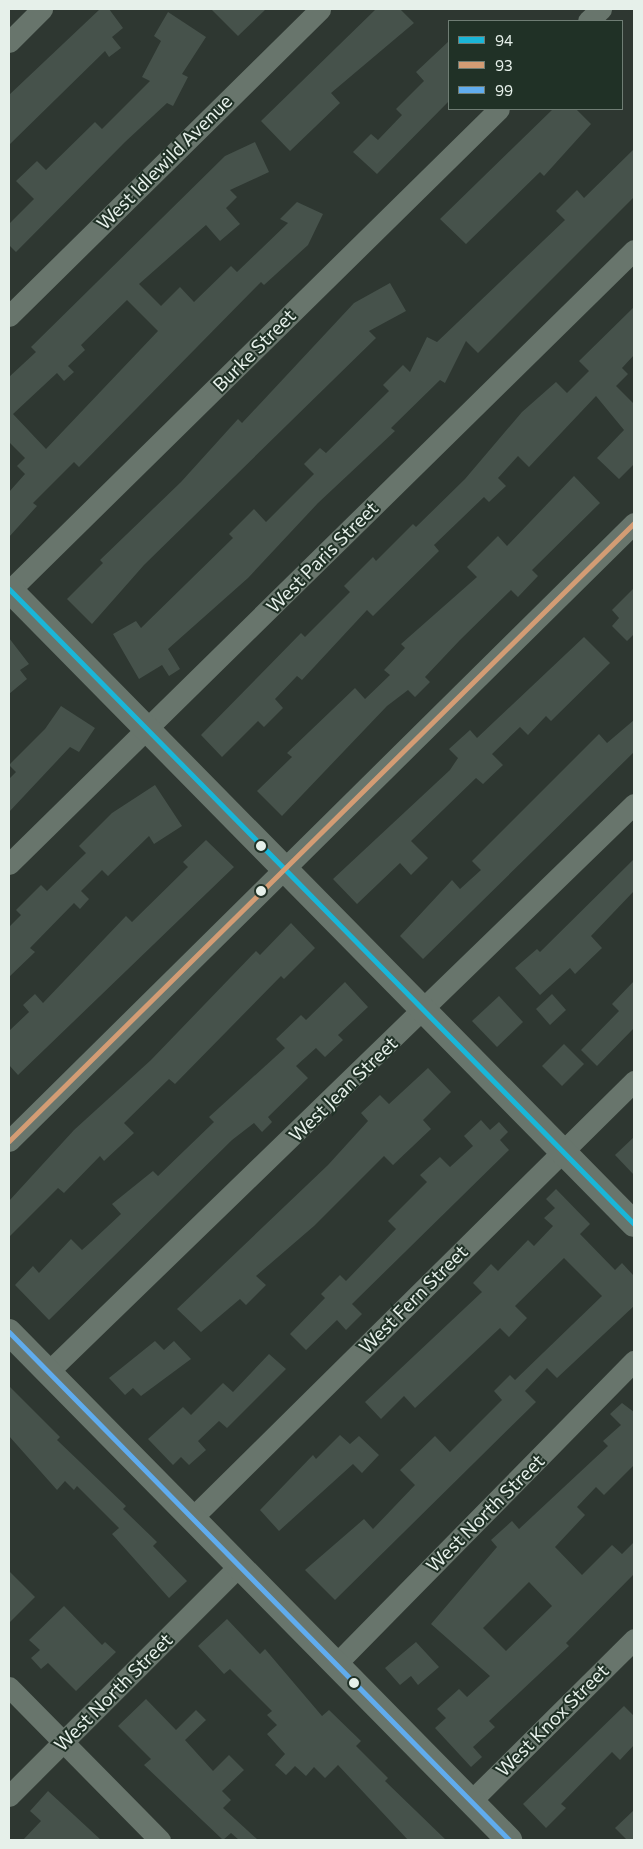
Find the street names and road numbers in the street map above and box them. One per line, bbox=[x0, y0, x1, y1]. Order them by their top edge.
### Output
street label: West Idlewild Avenue bbox=[92, 90, 236, 234]
street label: Burke Street bbox=[208, 304, 300, 396]
street label: West Paris Street bbox=[261, 496, 383, 618]
street label: West Jean Street bbox=[284, 1032, 402, 1146]
street label: West Fern Street bbox=[354, 1240, 472, 1358]
street label: West North Street bbox=[421, 1449, 549, 1577]
street label: West North Street bbox=[49, 1628, 177, 1756]
street label: West Knox Street bbox=[491, 1659, 613, 1781]

